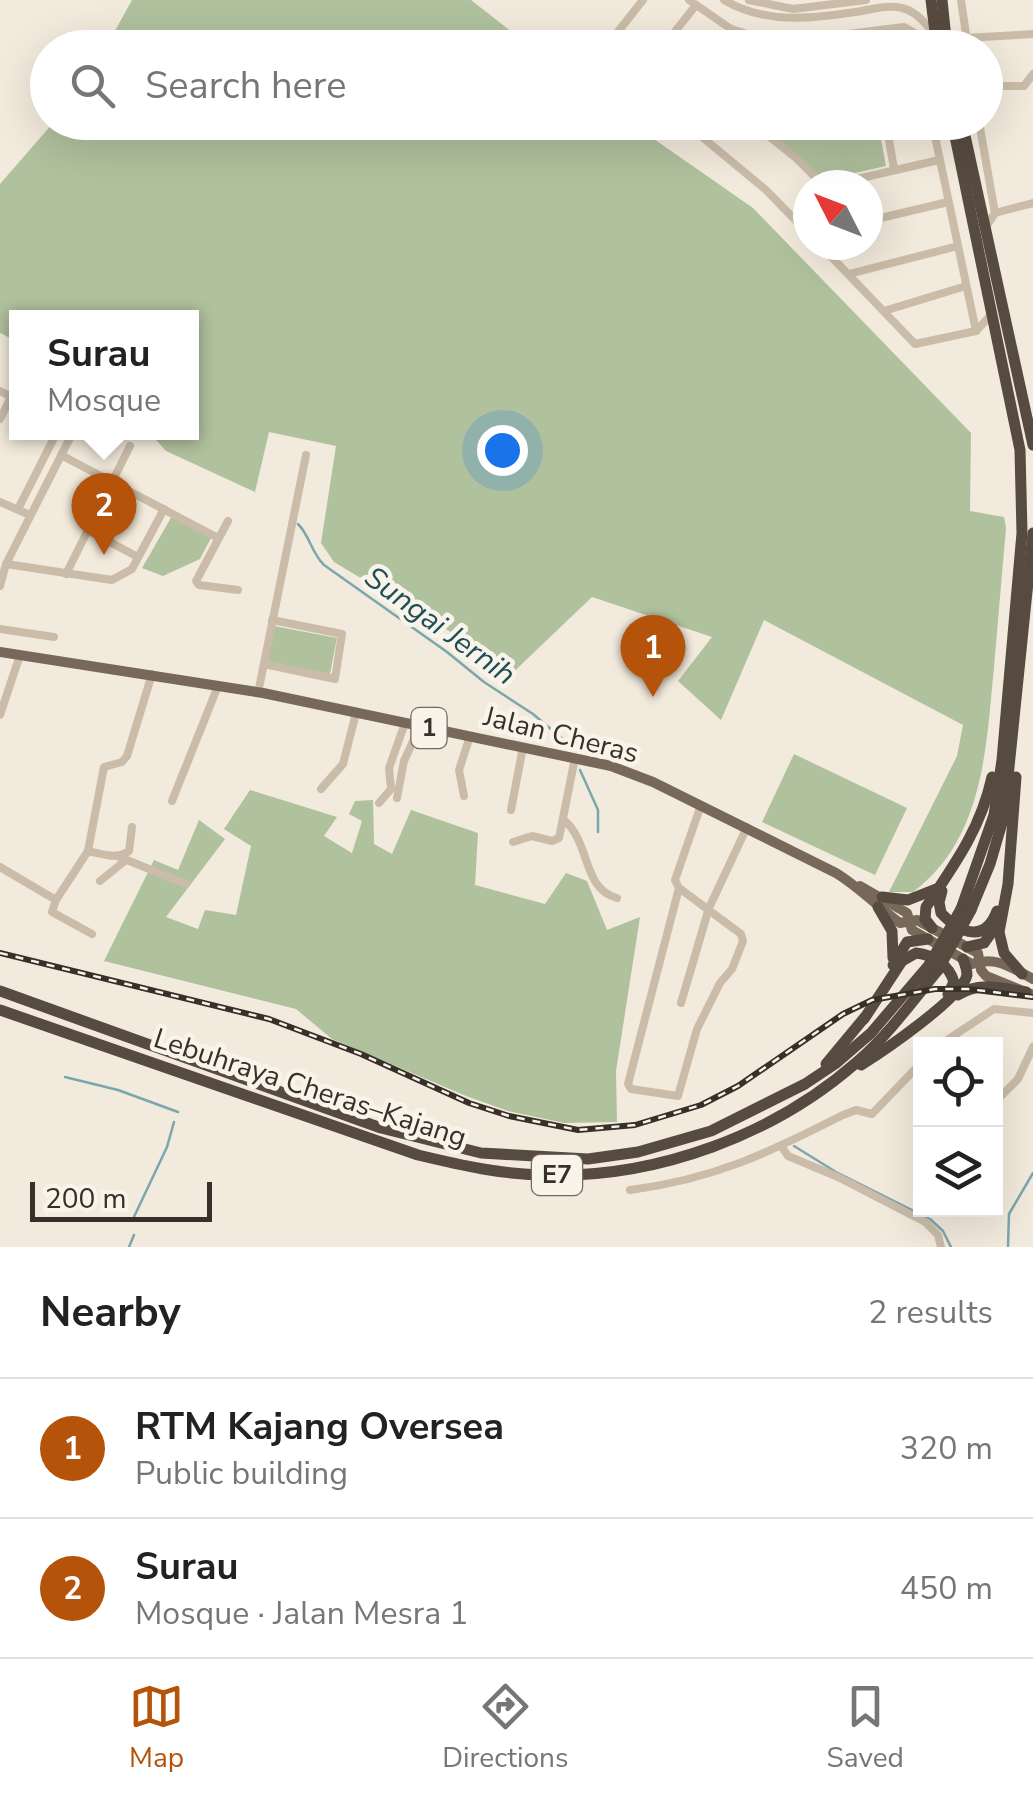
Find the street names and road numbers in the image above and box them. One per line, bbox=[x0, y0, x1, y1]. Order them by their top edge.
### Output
street label: Jalan Cheras bbox=[479, 697, 642, 773]
road number: 1 bbox=[412, 708, 446, 748]
street label: Lebuhraya Cheras–Kajang bbox=[149, 1019, 471, 1157]
road number: E7 bbox=[532, 1155, 582, 1195]

